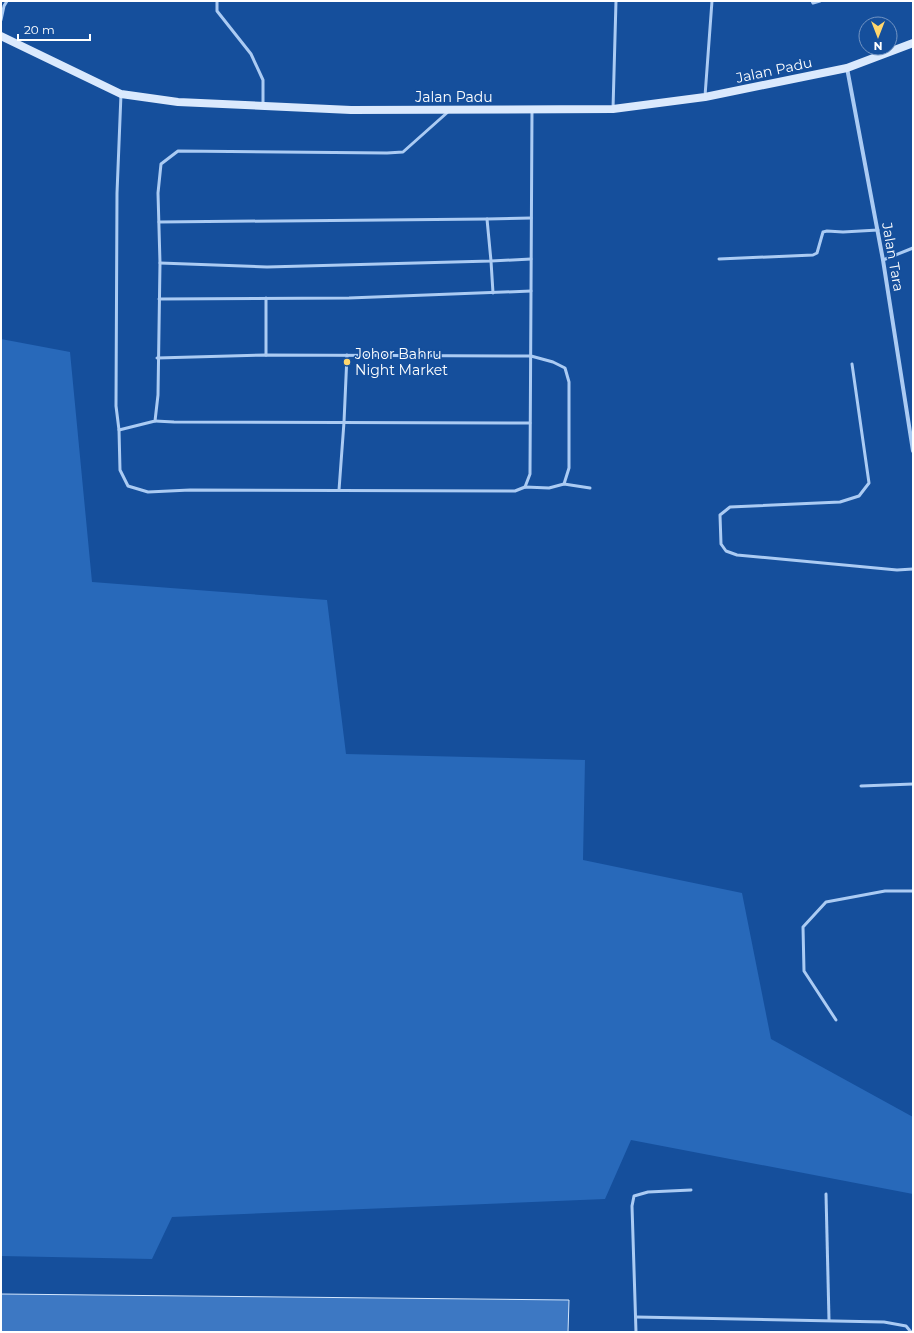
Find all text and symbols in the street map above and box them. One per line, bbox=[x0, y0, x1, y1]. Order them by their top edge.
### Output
scale bar bbox=[18, 16, 90, 42]
north arrow bbox=[858, 16, 898, 56]
text: 20 m bbox=[24, 22, 55, 37]
text: N bbox=[874, 39, 882, 53]
street label: Jalan Padu bbox=[733, 53, 814, 87]
street label: Jalan Padu bbox=[414, 88, 493, 106]
street label: Jalan Tara bbox=[878, 220, 908, 293]
place label: Johor Bahru Night Market bbox=[354, 345, 448, 379]
marker: Johor Bahru Night Market bbox=[342, 357, 352, 367]

